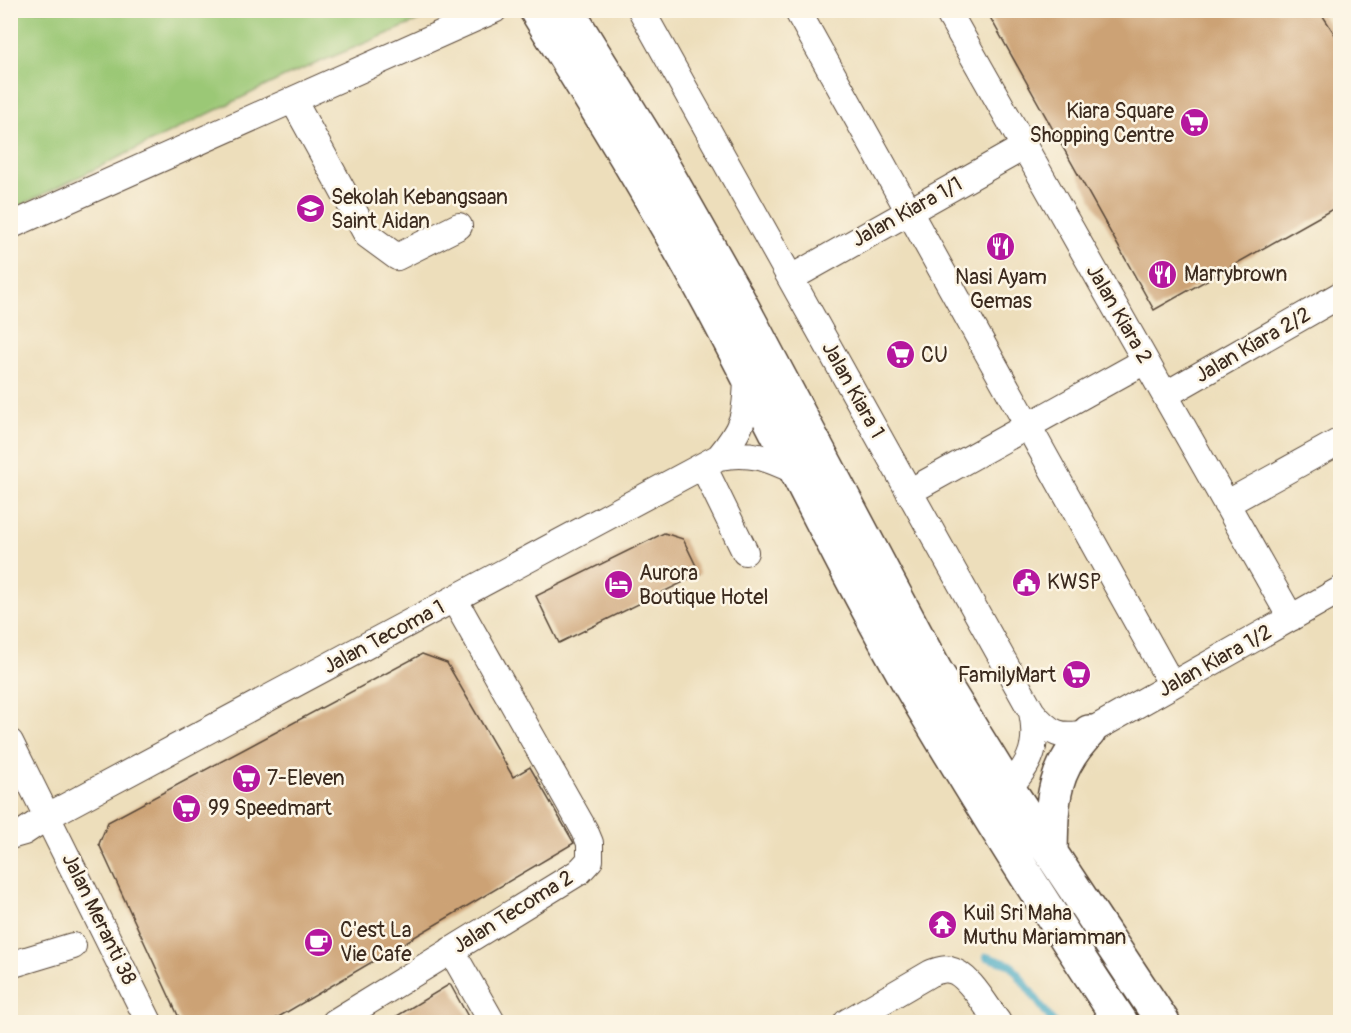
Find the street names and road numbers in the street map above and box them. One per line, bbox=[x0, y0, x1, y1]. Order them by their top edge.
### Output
street label: Jalan Kiara 1/1 bbox=[847, 171, 967, 253]
street label: Jalan Kiara 2 bbox=[1080, 260, 1158, 368]
street label: Jalan Kiara 2/2 bbox=[1190, 301, 1316, 389]
street label: Jalan Kiara 1 bbox=[815, 337, 891, 443]
street label: Jalan Tecoma 1 bbox=[319, 594, 449, 680]
street label: Jalan Kiara 1/2 bbox=[1153, 619, 1277, 703]
street label: Jalan Meranti 38 bbox=[55, 849, 143, 989]
street label: Jalan Tecoma 2 bbox=[448, 864, 578, 960]

